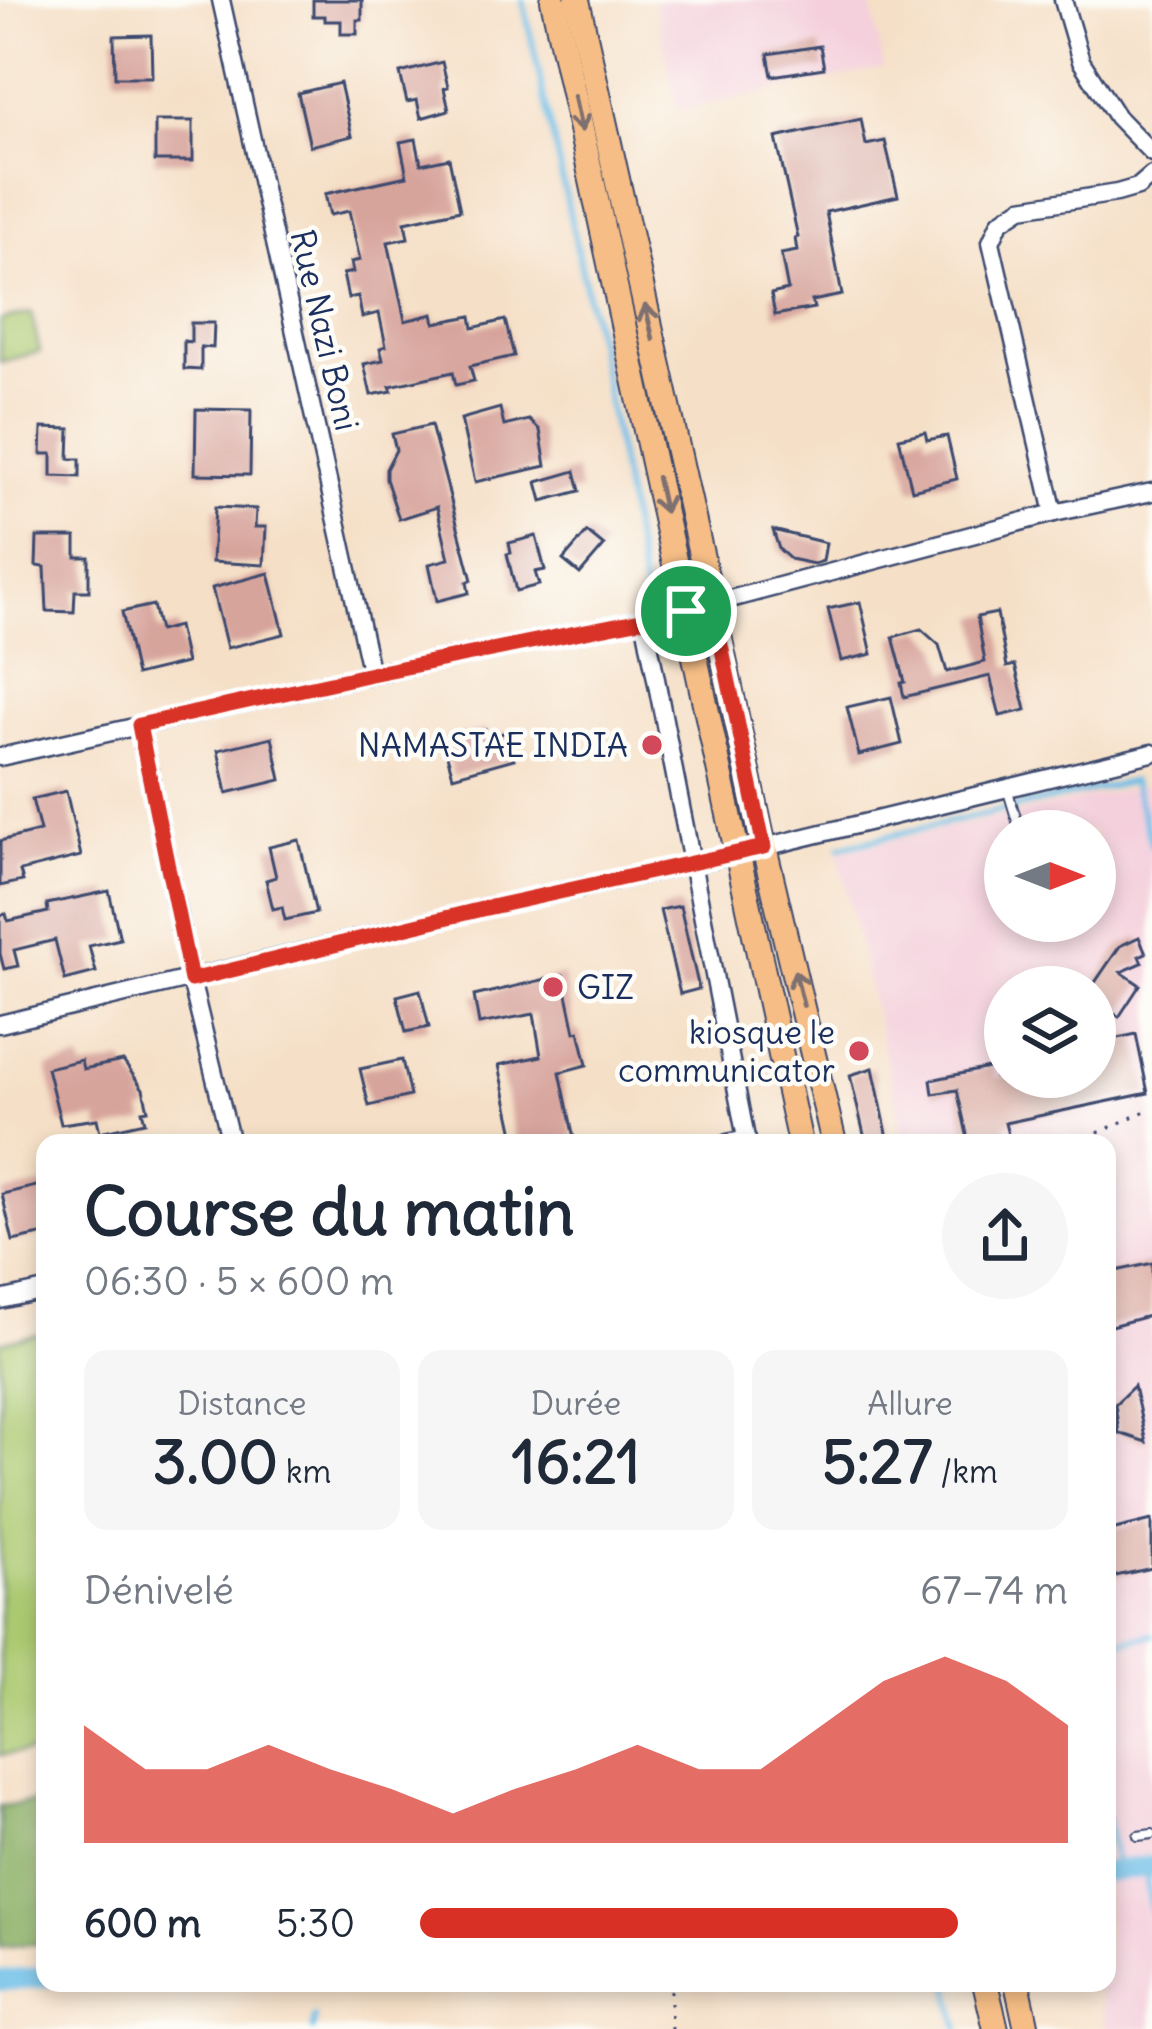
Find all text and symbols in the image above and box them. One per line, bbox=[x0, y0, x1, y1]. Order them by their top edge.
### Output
one-way arrow bbox=[567, 95, 590, 133]
street label: Rue Nazi Boni bbox=[282, 226, 368, 434]
one-way arrow bbox=[637, 303, 660, 341]
one-way arrow bbox=[651, 476, 674, 514]
pin bbox=[635, 560, 737, 662]
icon: arrive bbox=[653, 578, 719, 644]
place label: NAMASTAE INDIA bbox=[358, 724, 628, 766]
marker: NAMASTAE INDIA bbox=[639, 732, 665, 758]
north arrow bbox=[984, 810, 1116, 942]
map controls bbox=[984, 810, 1116, 1098]
place label: GIZ bbox=[577, 966, 634, 1008]
button: layers bbox=[984, 966, 1116, 1098]
one-way arrow bbox=[787, 970, 809, 1008]
marker: GIZ bbox=[540, 974, 566, 1000]
place label: kiosque le communicator bbox=[618, 1011, 835, 1091]
marker: kiosque le communicator bbox=[846, 1038, 872, 1064]
text: Course du matin bbox=[84, 1170, 575, 1253]
button: share bbox=[942, 1173, 1068, 1299]
text: 06:30 · 5 × 600 m bbox=[84, 1257, 394, 1306]
text: Distance bbox=[178, 1382, 306, 1424]
text: Durée bbox=[531, 1382, 621, 1424]
text: Allure bbox=[867, 1382, 953, 1424]
text: 3.00 bbox=[152, 1424, 278, 1499]
text: 16:21 bbox=[512, 1424, 640, 1499]
text: 5:27 bbox=[822, 1424, 932, 1499]
text: km bbox=[278, 1450, 332, 1492]
text: /km bbox=[932, 1450, 998, 1492]
text: Dénivelé bbox=[84, 1566, 234, 1615]
text: 67–74 m bbox=[920, 1566, 1068, 1615]
text: 600 m bbox=[84, 1899, 201, 1948]
text: 5:30 bbox=[276, 1899, 355, 1948]

